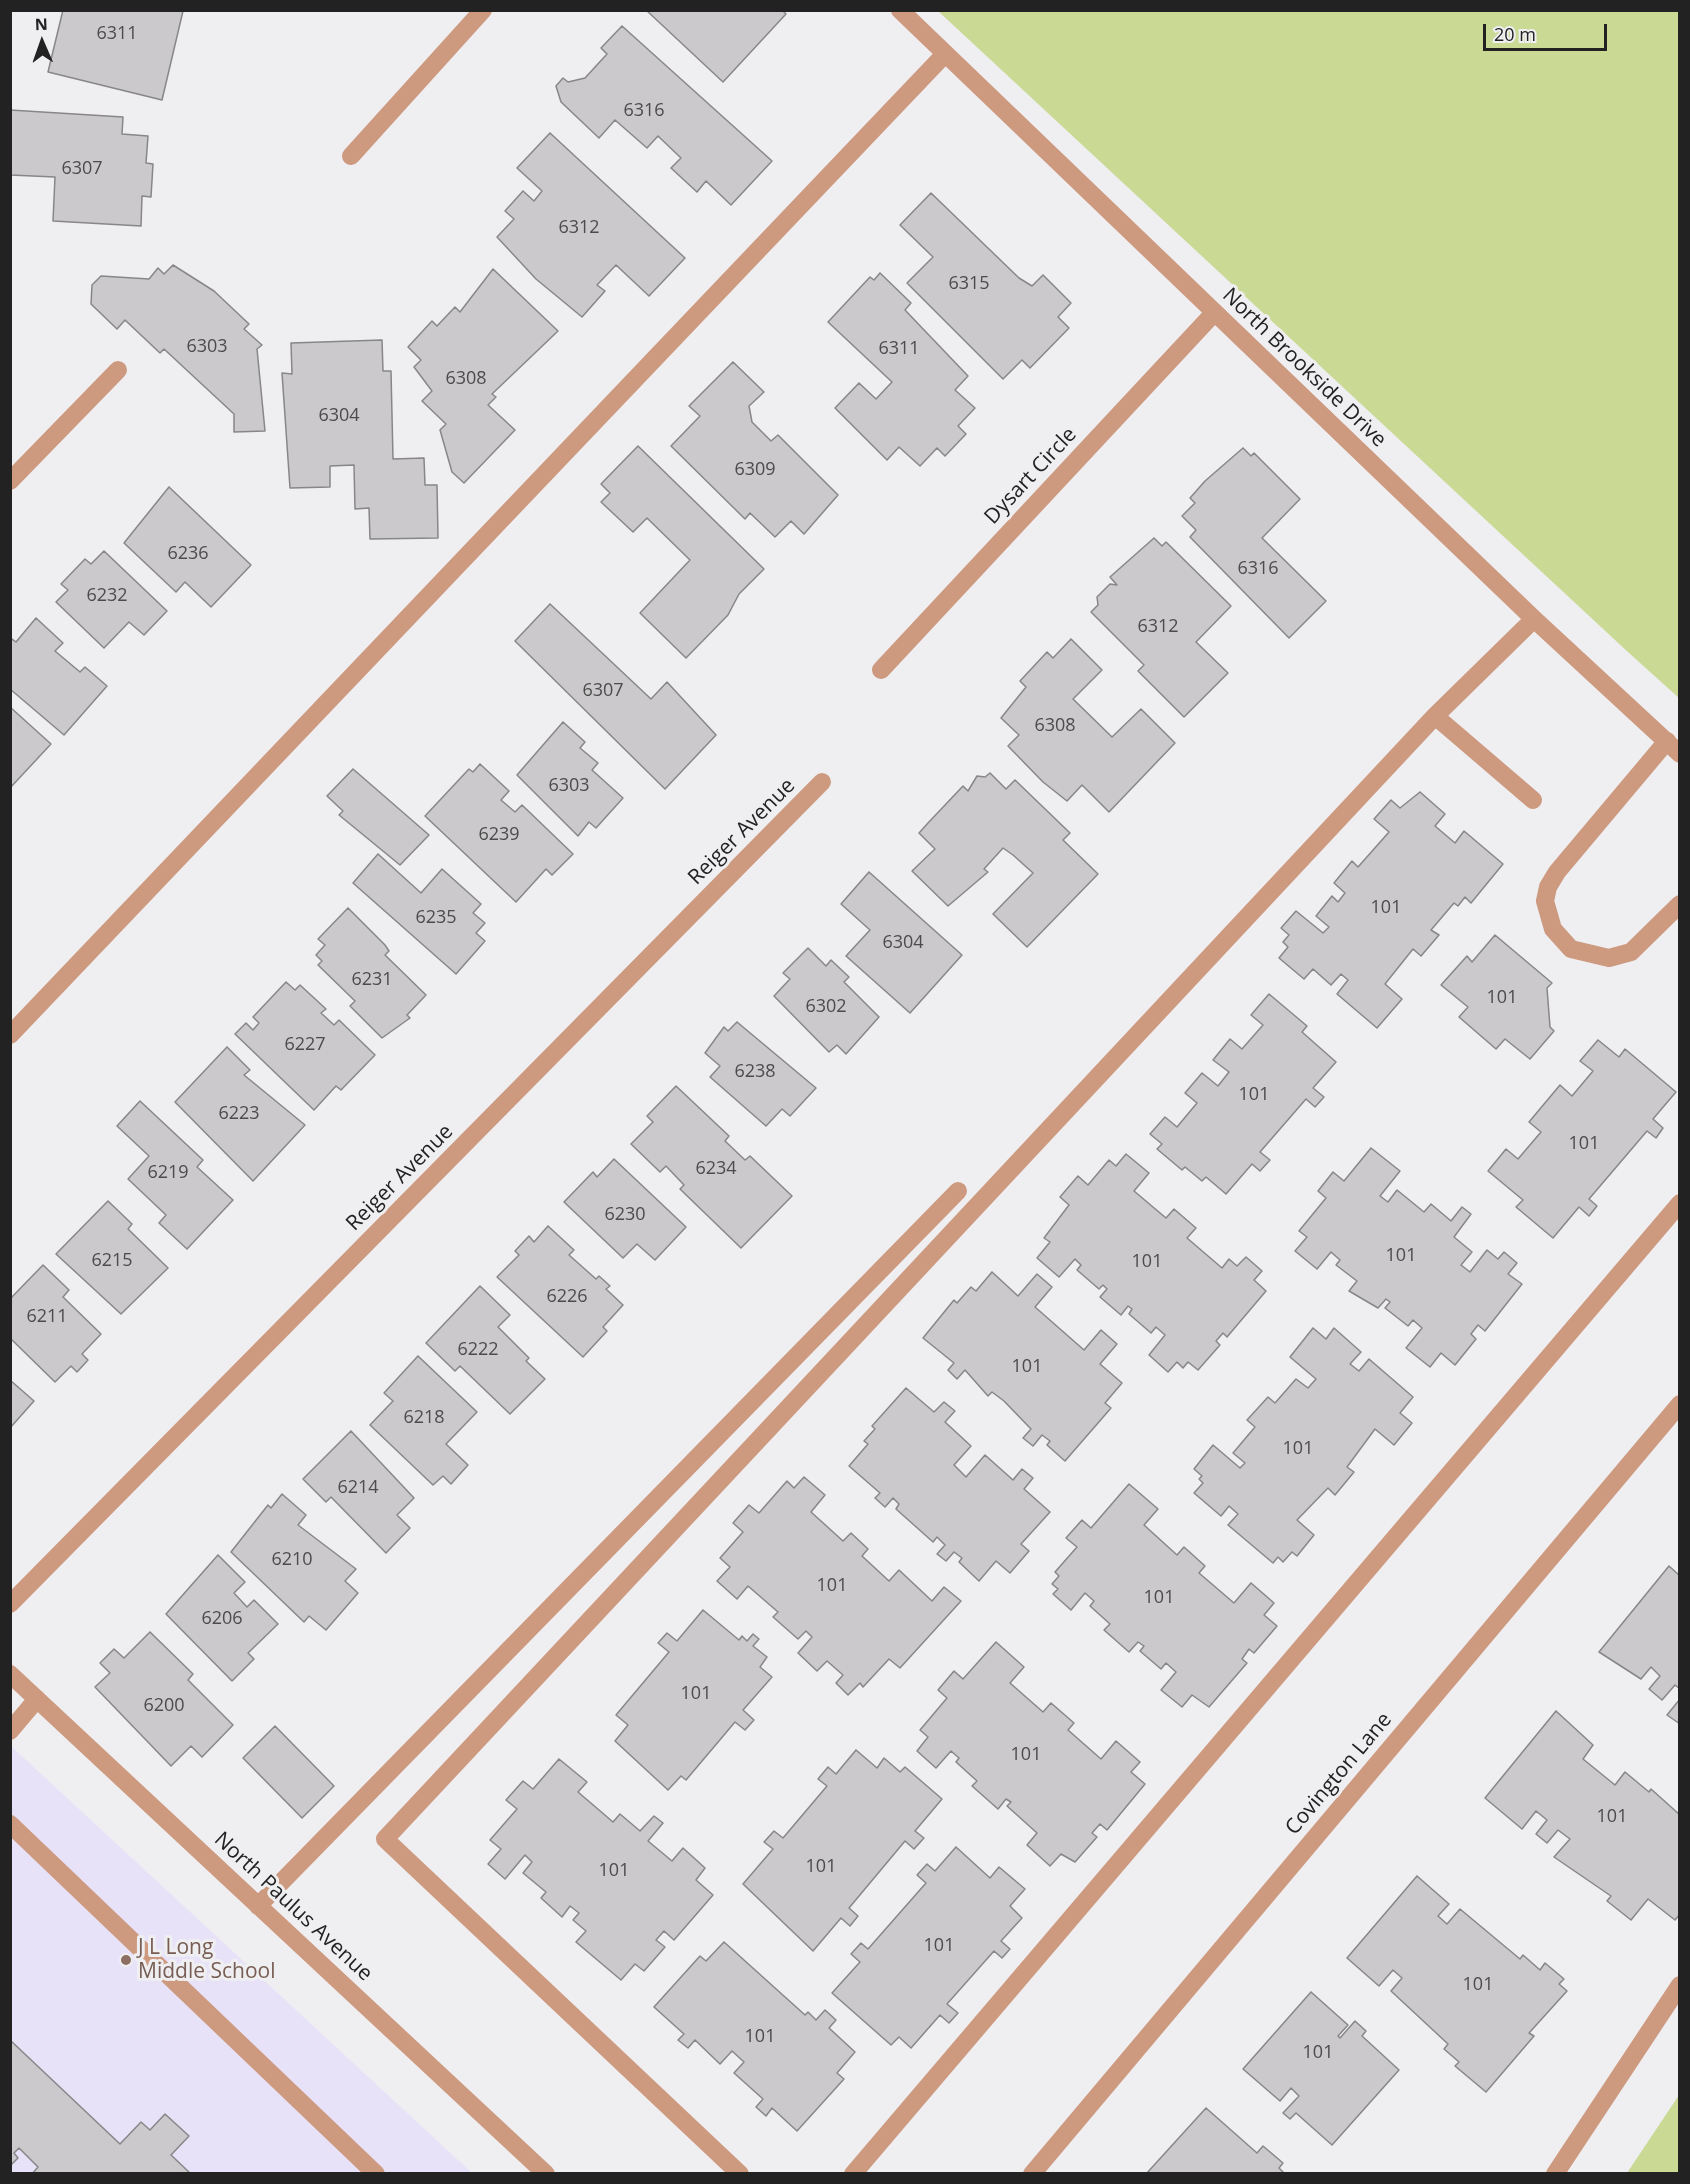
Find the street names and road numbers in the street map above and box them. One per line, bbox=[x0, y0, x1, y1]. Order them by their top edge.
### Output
street label: North Brookside Drive bbox=[1217, 283, 1391, 453]
street label: Dysart Circle bbox=[980, 422, 1082, 530]
street label: Reiger Avenue bbox=[683, 773, 801, 891]
street label: Reiger Avenue bbox=[341, 1119, 459, 1237]
street label: Covington Lane bbox=[1281, 1708, 1397, 1840]
street label: North Paulus Avenue bbox=[209, 1827, 377, 1987]

